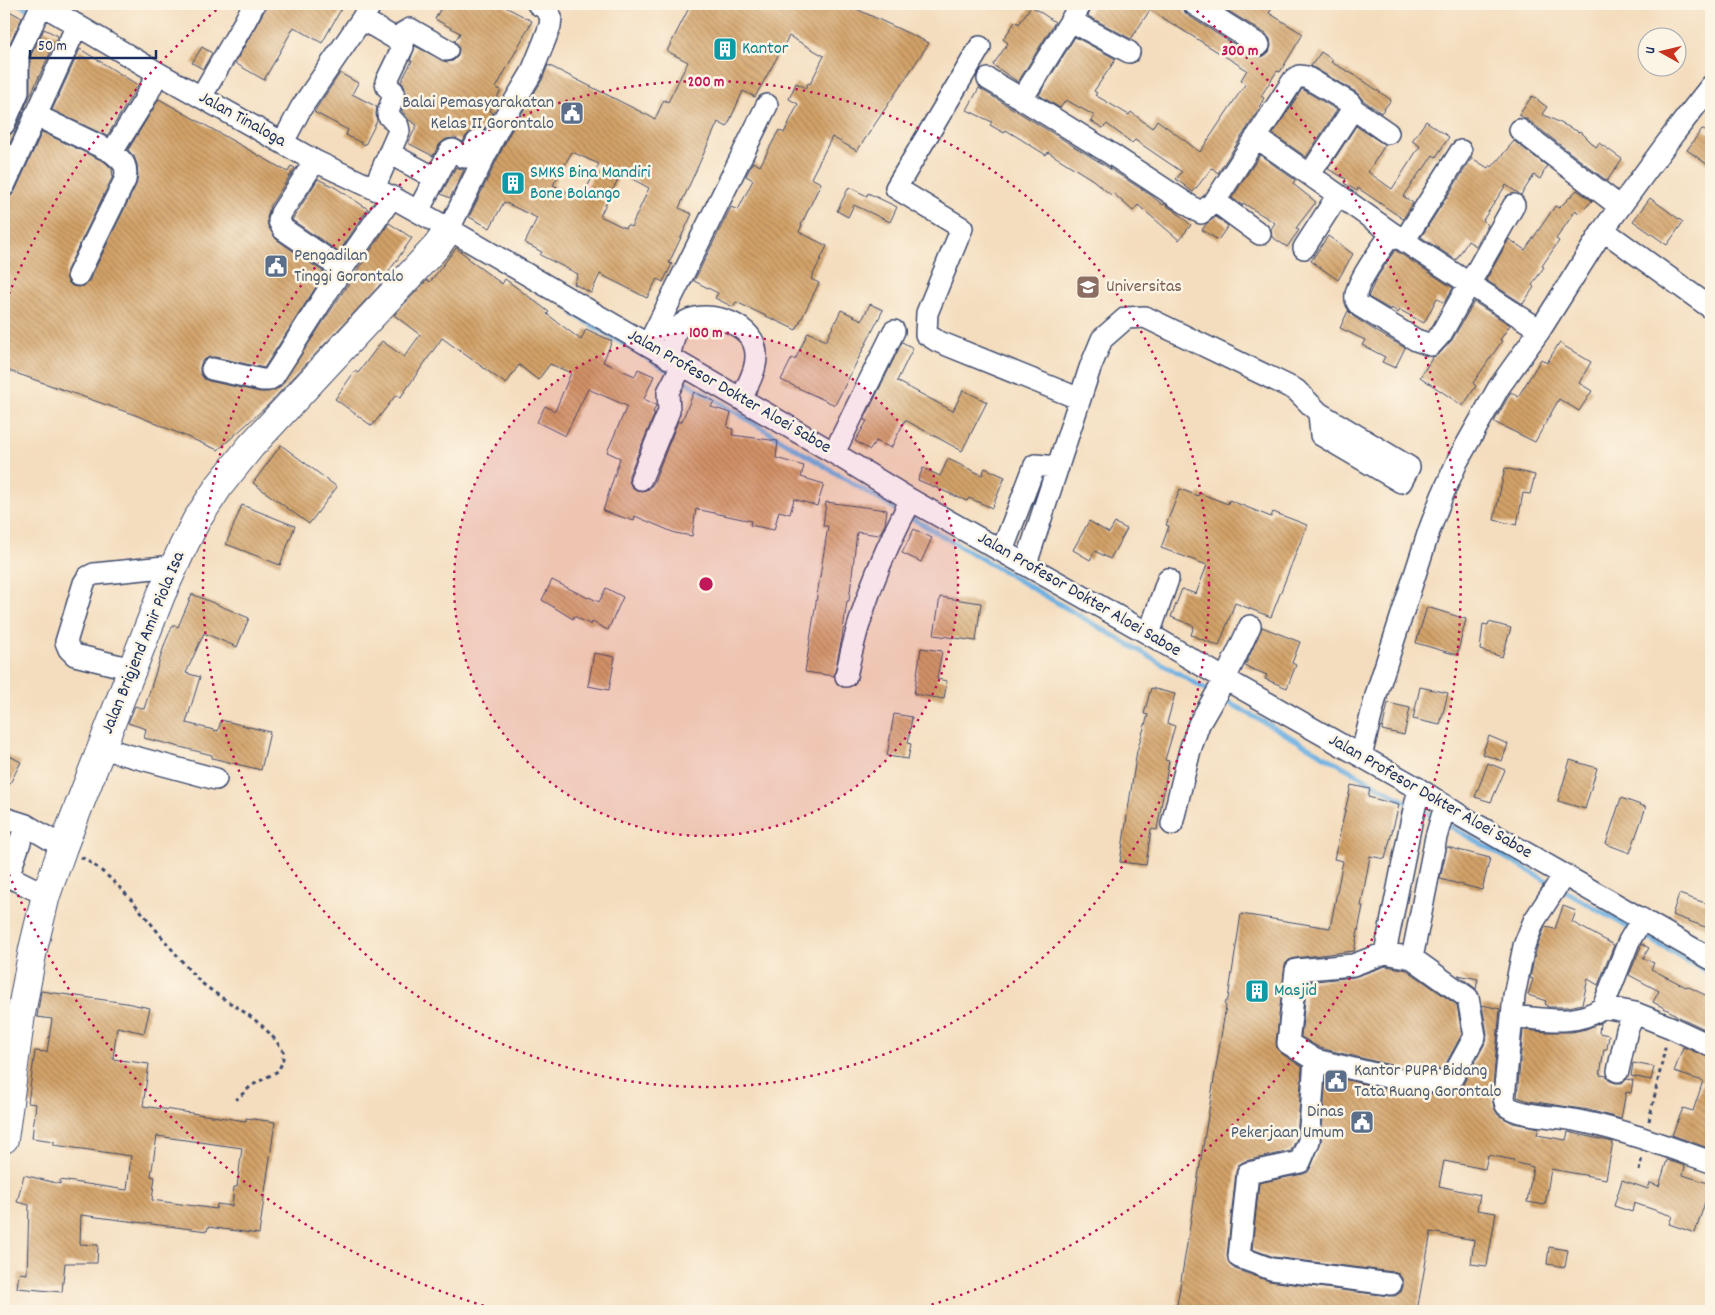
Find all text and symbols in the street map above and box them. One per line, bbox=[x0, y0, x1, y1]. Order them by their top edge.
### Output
scale bar bbox=[30, 28, 156, 60]
north arrow bbox=[1638, 28, 1688, 78]
text: 50 m bbox=[38, 36, 67, 58]
building icon: Kantor bbox=[712, 36, 738, 62]
place label: Kantor bbox=[742, 37, 789, 62]
text: 300 m bbox=[1222, 41, 1258, 63]
text: U bbox=[1641, 45, 1662, 55]
text: 200 m bbox=[688, 72, 724, 94]
street label: Jalan Tinaloga bbox=[194, 86, 291, 154]
place label: Balai Pemasyarakatan Kelas II Gorontalo bbox=[402, 91, 554, 137]
public building icon: Balai Pemasyarakatan Kelas II Gorontalo bbox=[559, 100, 585, 126]
place label: SMKS Bina Mandiri Bone Bolango bbox=[530, 161, 651, 207]
building icon: SMKS Bina Mandiri Bone Bolango bbox=[500, 170, 526, 196]
place label: Pengadilan Tinggi Gorontalo bbox=[294, 244, 403, 290]
public building icon: Pengadilan Tinggi Gorontalo bbox=[263, 253, 289, 279]
school or university icon: Universitas bbox=[1075, 274, 1101, 300]
place label: Universitas bbox=[1106, 275, 1182, 300]
street label: Jalan Profesor Dokter Aloei Saboe bbox=[623, 323, 835, 461]
text: 100 m bbox=[689, 323, 723, 345]
street label: Jalan Profesor Dokter Aloei Saboe bbox=[973, 526, 1185, 664]
street label: Jalan Brigjend Amir Piola Isa bbox=[96, 548, 192, 738]
centre of rings bbox=[697, 575, 715, 593]
street label: Jalan Profesor Dokter Aloei Saboe bbox=[1324, 728, 1536, 866]
building icon: Masjid bbox=[1244, 978, 1270, 1004]
place label: Masjid bbox=[1274, 979, 1317, 1004]
place label: Kantor PUPR Bidang Tata Ruang Gorontalo bbox=[1354, 1059, 1502, 1105]
public building icon: Kantor PUPR Bidang Tata Ruang Gorontalo bbox=[1323, 1068, 1349, 1094]
place label: Dinas Pekerjaan Umum bbox=[1231, 1100, 1344, 1146]
public building icon: Dinas Pekerjaan Umum bbox=[1349, 1109, 1375, 1135]

